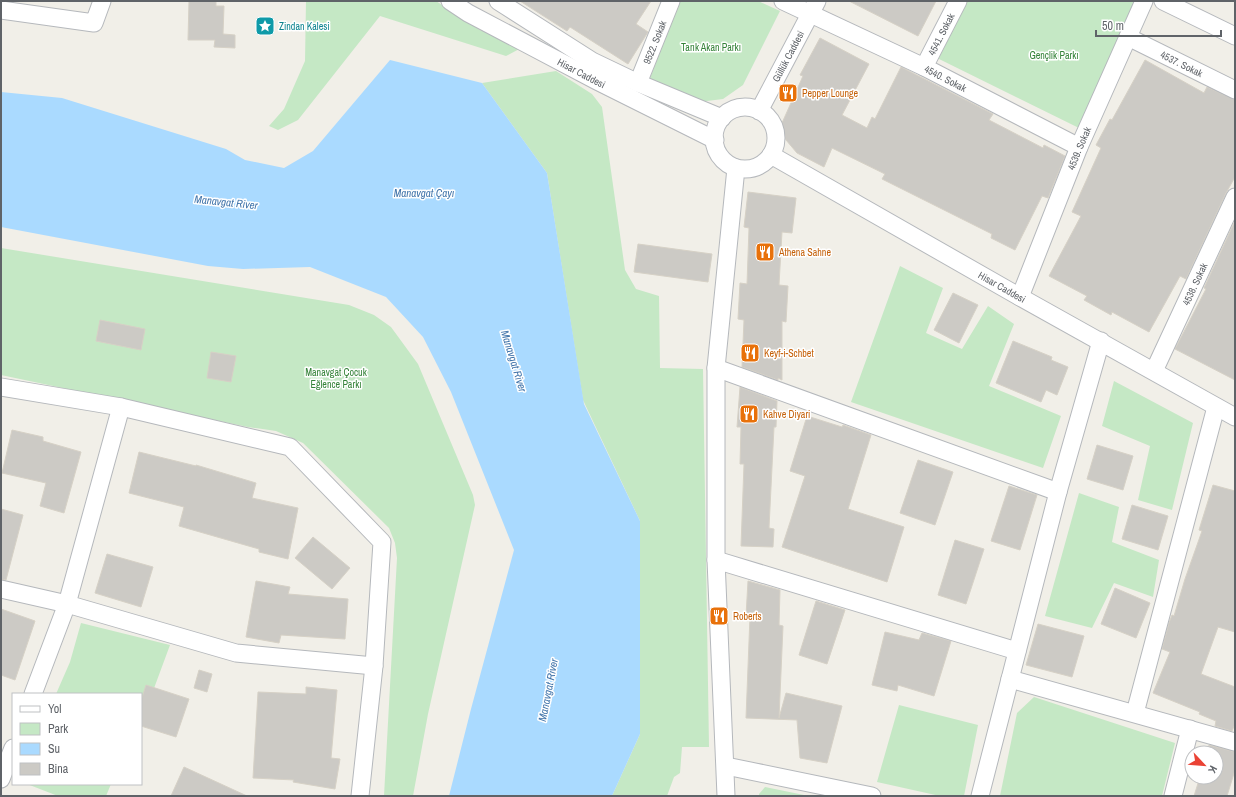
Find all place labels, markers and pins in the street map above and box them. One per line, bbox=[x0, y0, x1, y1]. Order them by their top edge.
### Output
place icon: Zindan Kalesi bbox=[254, 15, 276, 37]
place label: Zindan Kalesi bbox=[279, 20, 330, 33]
restaurant icon: Pepper Lounge bbox=[777, 82, 799, 104]
place label: Pepper Lounge bbox=[802, 87, 859, 100]
restaurant icon: Athena Sahne bbox=[754, 241, 776, 263]
place label: Athena Sahne bbox=[778, 246, 831, 259]
restaurant icon: Keyf-i-Schbet bbox=[739, 342, 761, 364]
place label: Keyf-i-Schbet bbox=[764, 347, 814, 360]
restaurant icon: Kahve Diyari bbox=[738, 403, 760, 425]
place label: Kahve Diyari bbox=[763, 408, 810, 421]
restaurant icon: Roberts bbox=[708, 605, 730, 627]
place label: Roberts bbox=[733, 610, 762, 623]

